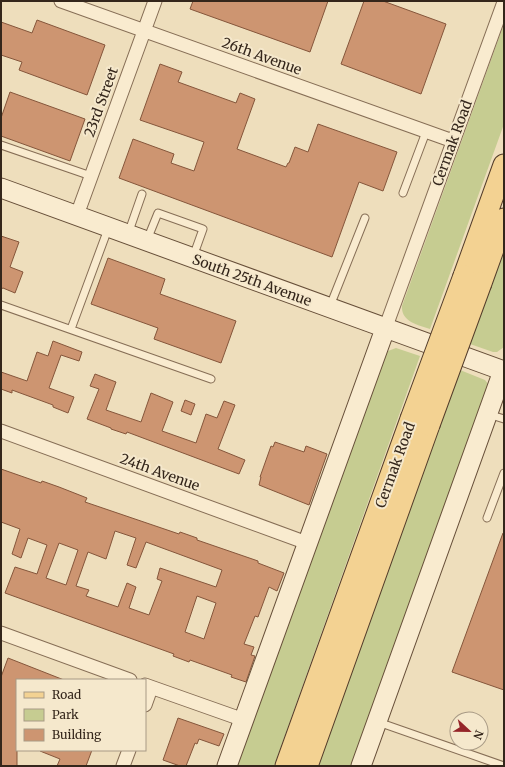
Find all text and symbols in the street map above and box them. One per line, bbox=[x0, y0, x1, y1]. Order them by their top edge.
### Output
street label: 26th Avenue bbox=[220, 33, 304, 79]
street label: 23rd Street bbox=[80, 64, 122, 139]
street label: Cermak Road bbox=[428, 97, 476, 188]
street label: South 25th Avenue bbox=[190, 250, 314, 310]
street label: Cermak Road bbox=[371, 419, 419, 510]
street label: 24th Avenue bbox=[118, 449, 202, 495]
legend bbox=[16, 679, 146, 751]
text: Road bbox=[52, 687, 81, 702]
text: Park bbox=[52, 707, 79, 722]
north arrow bbox=[449, 711, 489, 751]
text: Building bbox=[52, 727, 102, 742]
text: N bbox=[470, 728, 486, 742]

